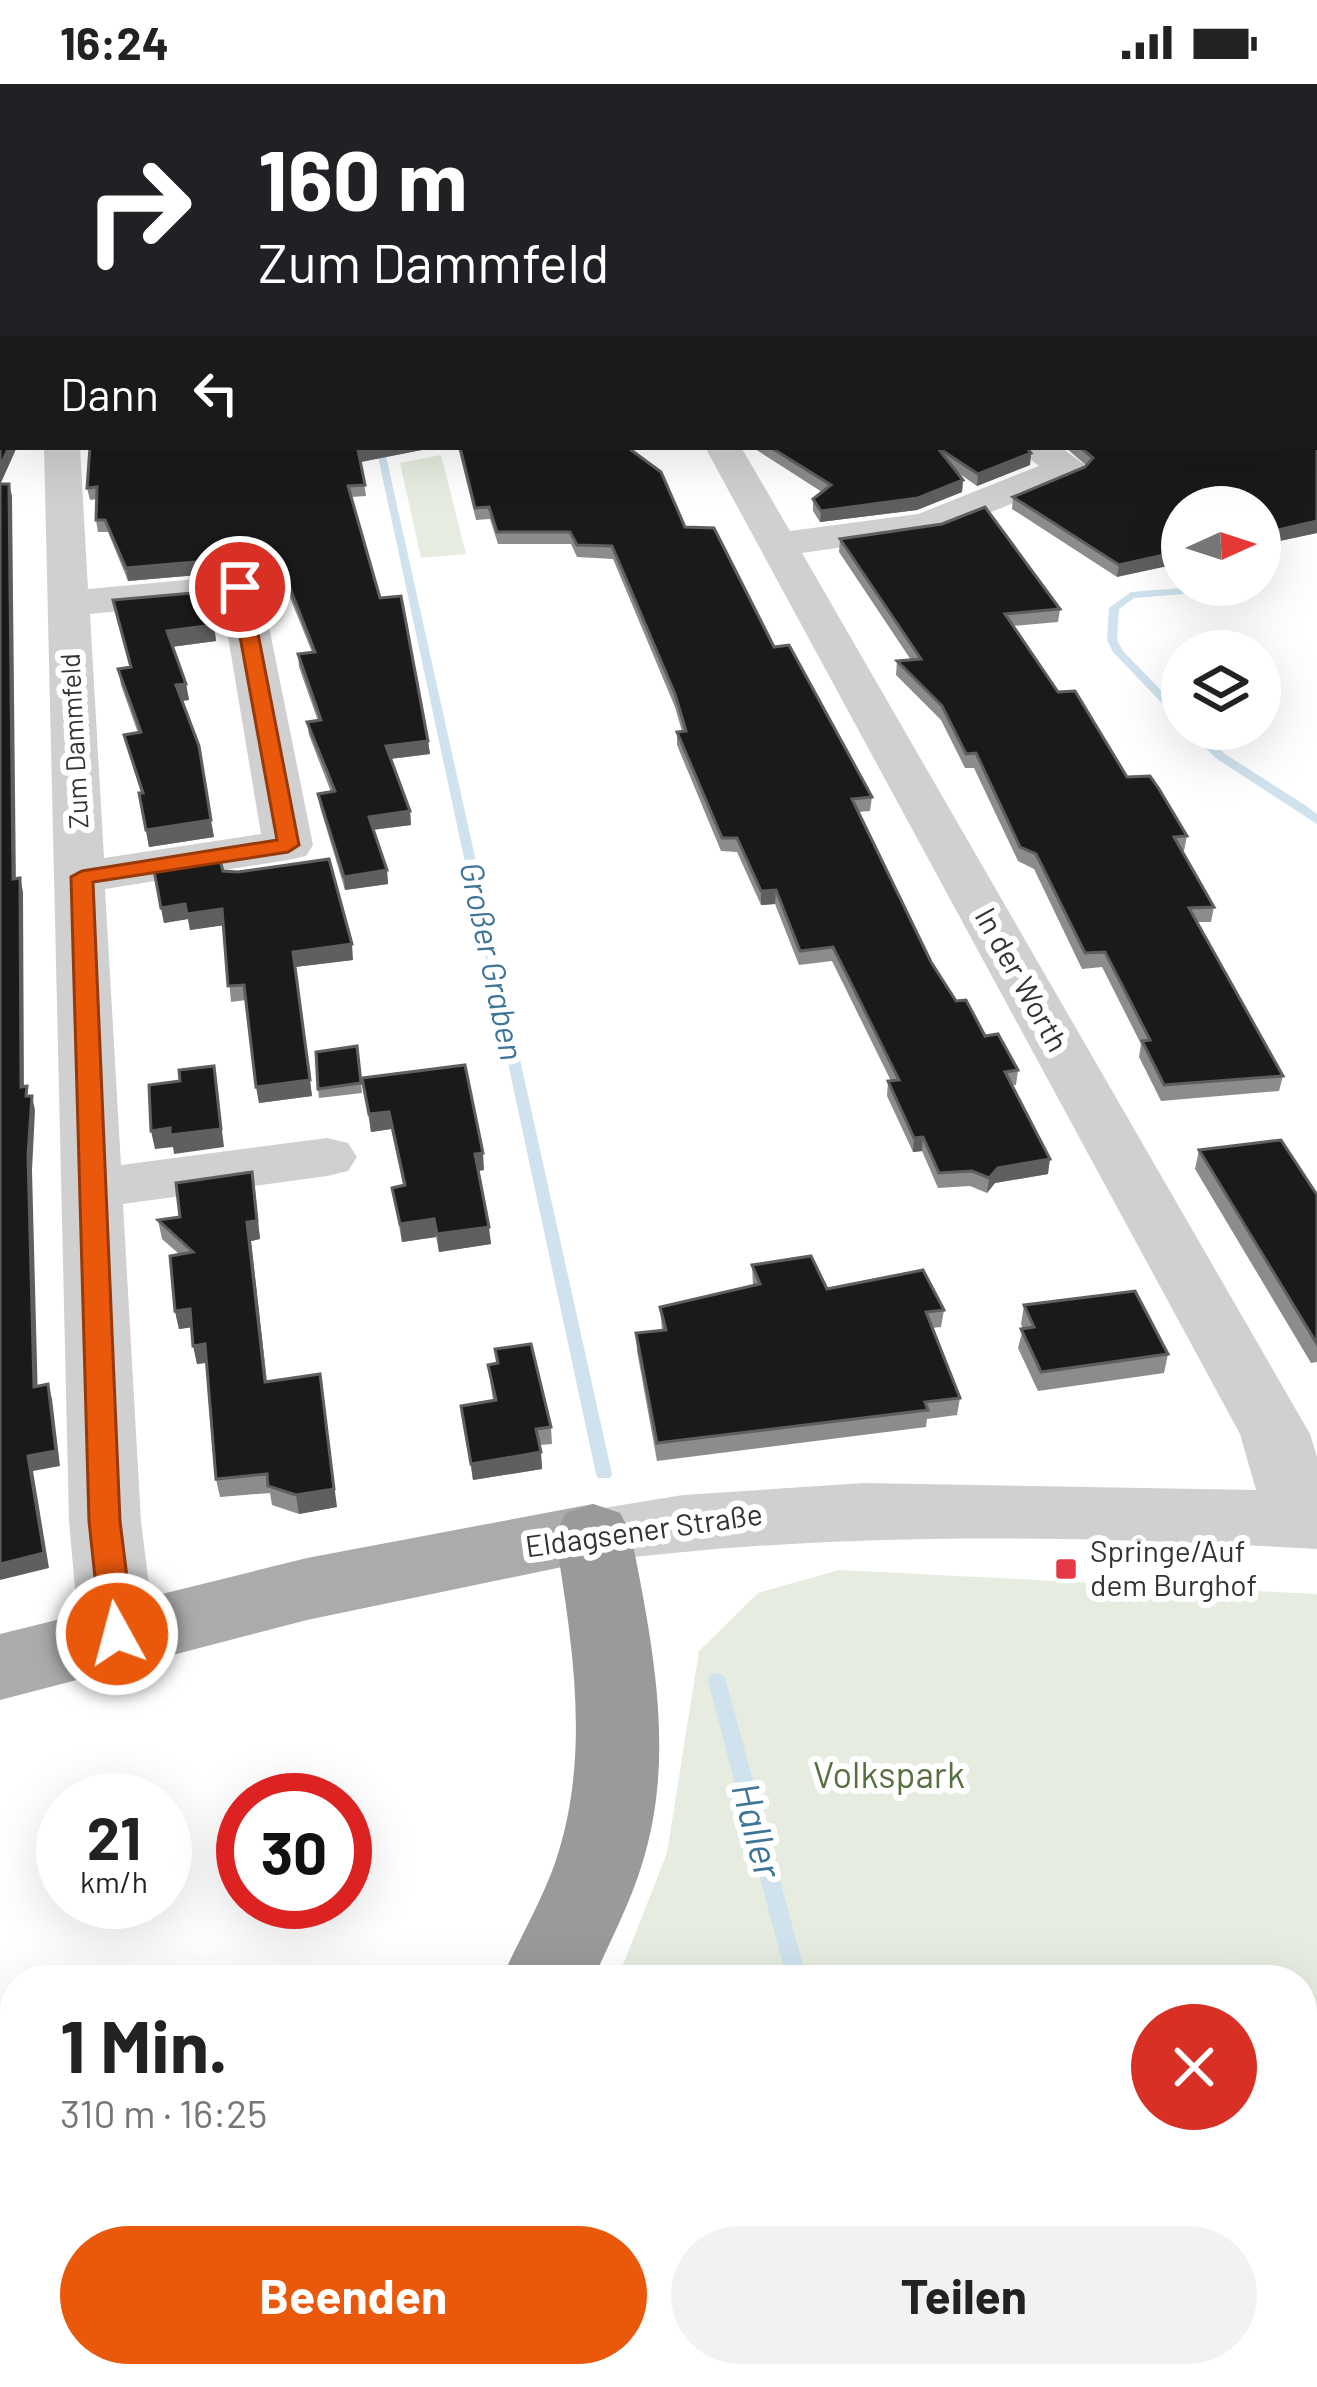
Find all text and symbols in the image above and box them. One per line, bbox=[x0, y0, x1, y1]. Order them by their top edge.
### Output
text: 16:24 bbox=[60, 15, 169, 69]
text: 160 m bbox=[258, 127, 468, 228]
icon: right bbox=[60, 132, 216, 288]
text: Zum Dammfeld bbox=[258, 229, 609, 294]
icon: left bbox=[183, 360, 249, 426]
text: Dann bbox=[60, 366, 159, 420]
north arrow bbox=[1161, 486, 1281, 606]
map controls bbox=[1161, 486, 1281, 750]
pin bbox=[189, 536, 291, 638]
icon: arrive bbox=[207, 554, 273, 620]
button: layers bbox=[1161, 630, 1281, 750]
street label: Zum Dammfeld bbox=[52, 653, 94, 830]
water label: Großer Graben bbox=[452, 858, 533, 1063]
street label: In der Worth bbox=[968, 901, 1077, 1057]
street label: Eldagsener Straße bbox=[523, 1495, 765, 1563]
place label: Springe/Auf dem Burghof bbox=[1090, 1532, 1257, 1602]
marker: Springe/Auf dem Burghof bbox=[1053, 1556, 1079, 1582]
position arrow bbox=[54, 1571, 180, 1697]
park label: Volkspark bbox=[813, 1752, 965, 1795]
speed limit sign: 30 bbox=[216, 1773, 372, 1929]
water label: Haller bbox=[723, 1777, 794, 1884]
text: 21 bbox=[87, 1800, 141, 1872]
text: km/h bbox=[80, 1863, 148, 1899]
text: 1 Min. bbox=[60, 2001, 228, 2087]
button: close bbox=[1131, 2004, 1257, 2130]
text: 310 m · 16:25 bbox=[60, 2089, 267, 2136]
button: Beenden bbox=[60, 2226, 647, 2364]
button: Teilen bbox=[671, 2226, 1257, 2364]

